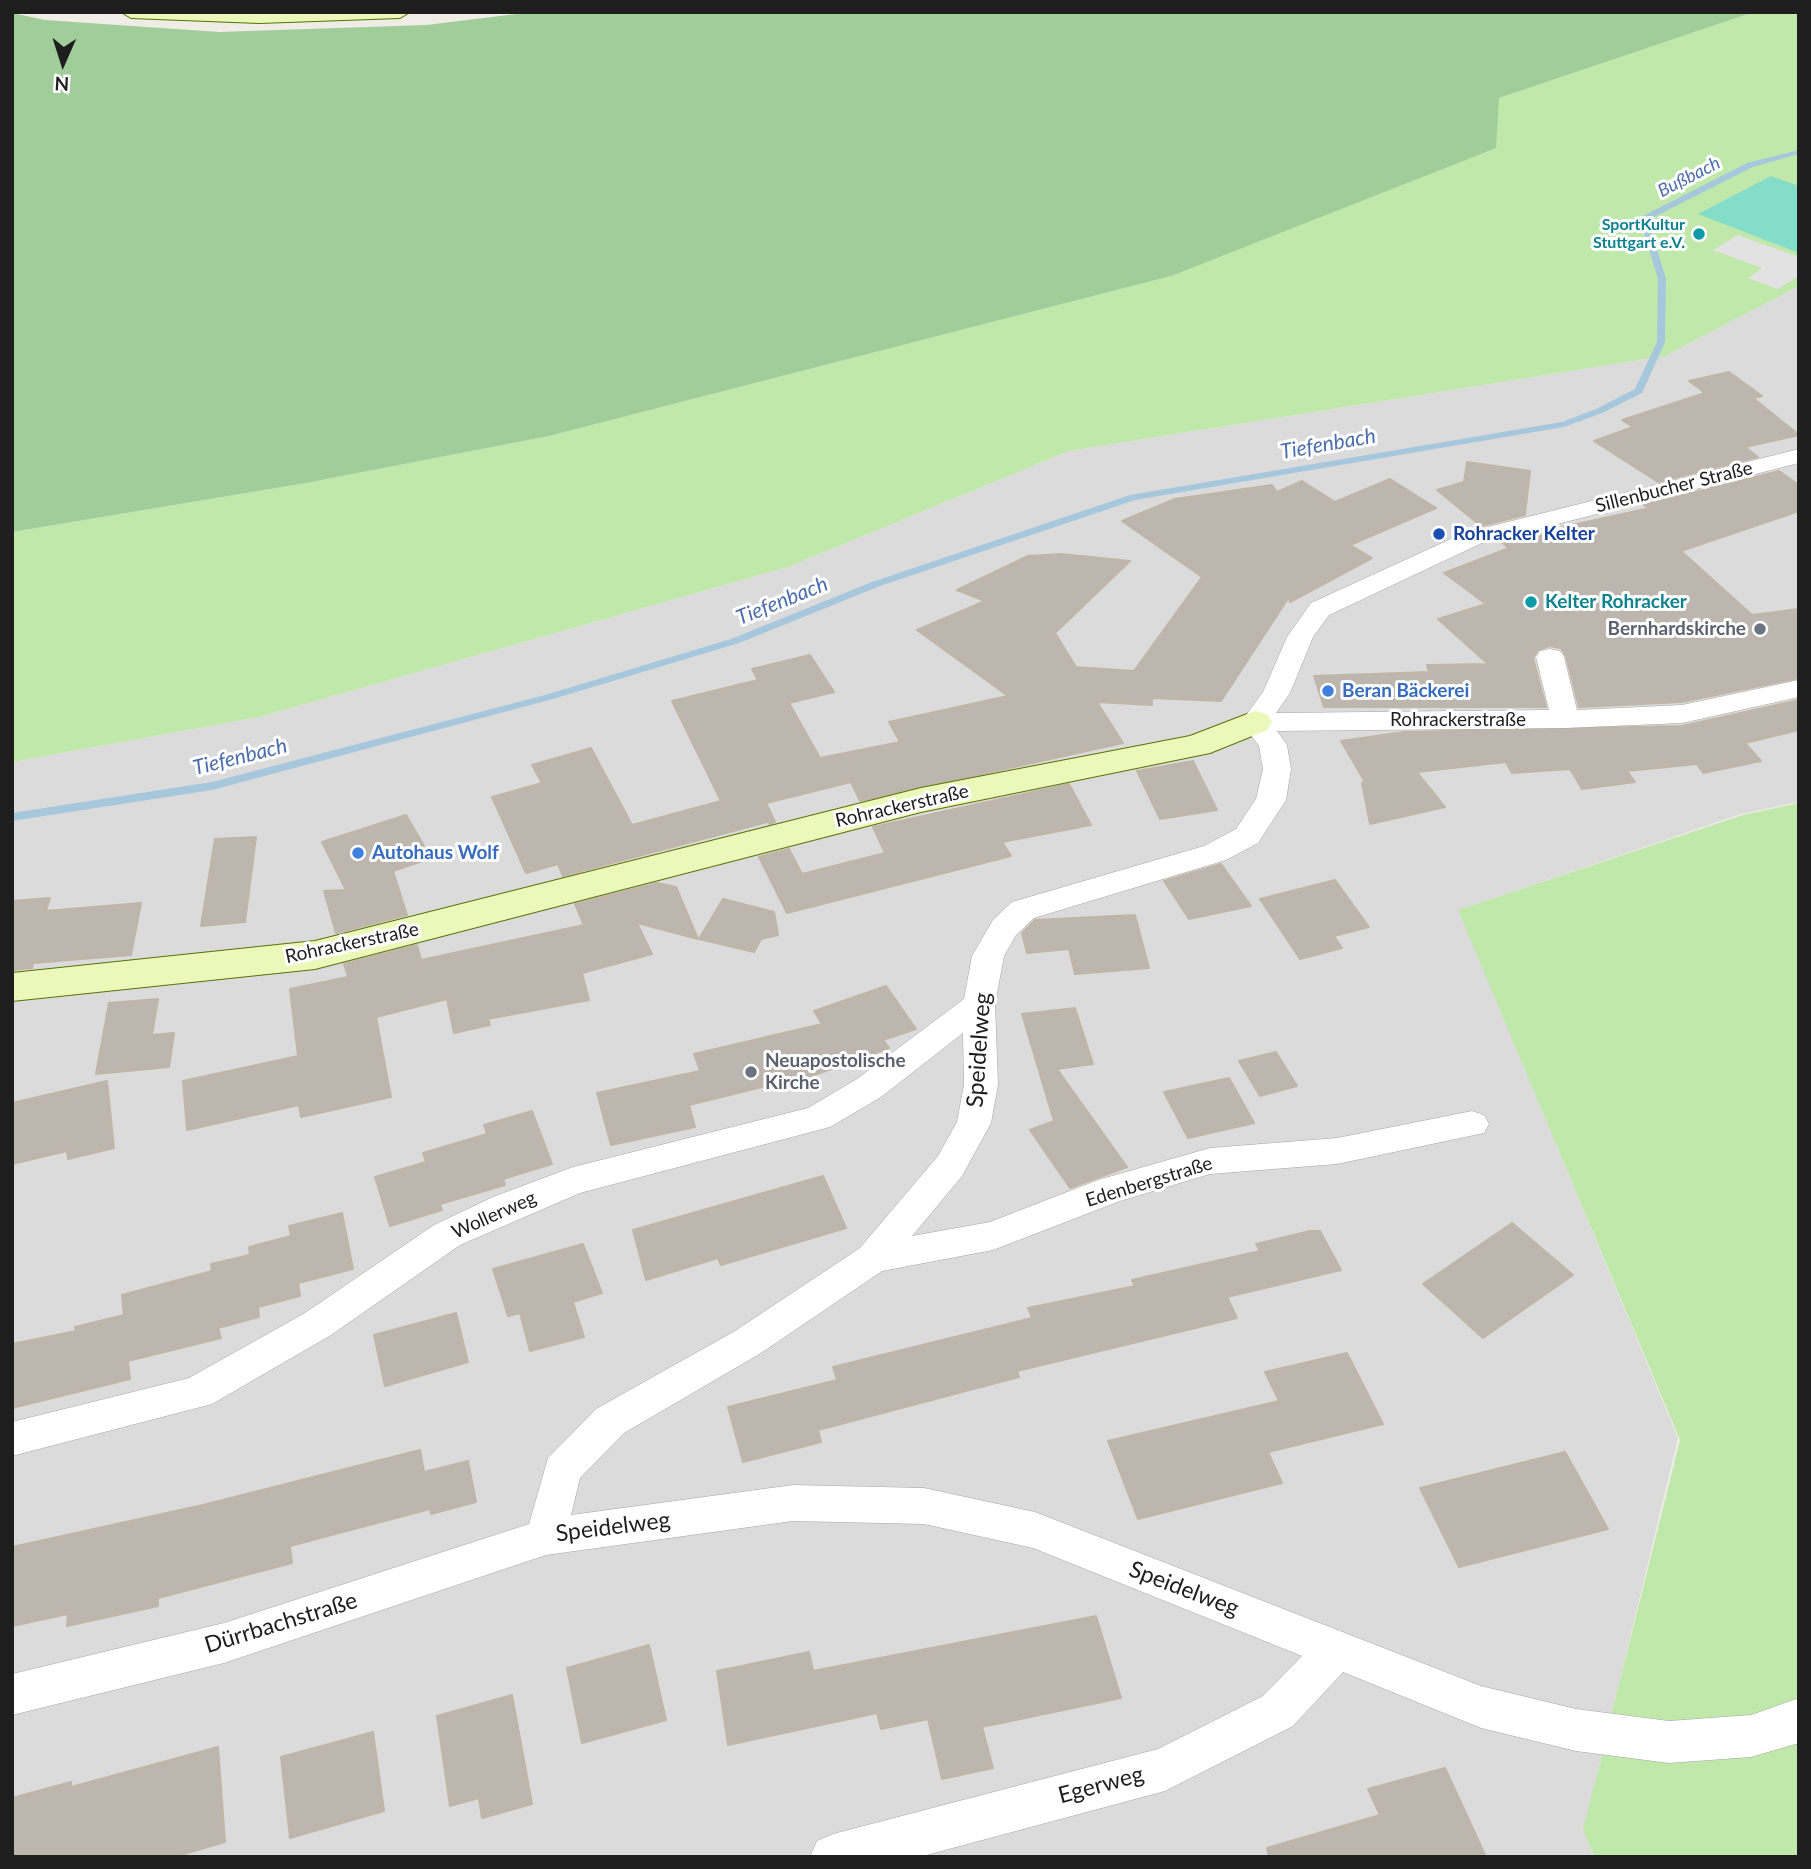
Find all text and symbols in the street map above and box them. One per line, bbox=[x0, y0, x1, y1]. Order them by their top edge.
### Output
north arrow bbox=[28, 28, 98, 98]
text: N bbox=[54, 73, 70, 96]
water label: Bußbach bbox=[1654, 152, 1724, 202]
place label: SportKultur Stuttgart e.V. bbox=[1593, 215, 1685, 253]
marker: SportKultur Stuttgart e.V. bbox=[1691, 226, 1707, 242]
water label: Tiefenbach bbox=[1278, 423, 1378, 465]
street label: Sillenbucher Straße bbox=[1593, 456, 1755, 518]
place label: Rohracker Kelter bbox=[1453, 523, 1595, 545]
marker: Rohracker Kelter bbox=[1431, 526, 1447, 542]
water label: Tiefenbach bbox=[733, 571, 831, 631]
place label: Kelter Rohracker bbox=[1545, 591, 1687, 613]
marker: Kelter Rohracker bbox=[1523, 594, 1539, 610]
place label: Bernhardskirche bbox=[1608, 618, 1746, 640]
marker: Bernhardskirche bbox=[1752, 621, 1768, 637]
place label: Beran Bäckerei bbox=[1342, 680, 1469, 702]
marker: Beran Bäckerei bbox=[1320, 683, 1336, 699]
street label: Rohrackerstraße bbox=[1390, 709, 1526, 731]
water label: Tiefenbach bbox=[190, 733, 290, 781]
street label: Rohrackerstraße bbox=[833, 780, 971, 832]
place label: Autohaus Wolf bbox=[372, 842, 499, 864]
marker: Autohaus Wolf bbox=[350, 845, 366, 861]
street label: Rohrackerstraße bbox=[283, 918, 421, 968]
street label: Speidelweg bbox=[961, 992, 997, 1108]
place label: Neuapostolische Kirche bbox=[765, 1050, 906, 1094]
marker: Neuapostolische Kirche bbox=[743, 1064, 759, 1080]
street label: Edenbergstraße bbox=[1083, 1152, 1215, 1212]
street label: Wollerweg bbox=[448, 1186, 540, 1244]
street label: Speidelweg bbox=[554, 1506, 672, 1548]
street label: Speidelweg bbox=[1125, 1555, 1243, 1623]
street label: Dürrbachstraße bbox=[201, 1587, 361, 1659]
street label: Egerweg bbox=[1055, 1760, 1147, 1810]

